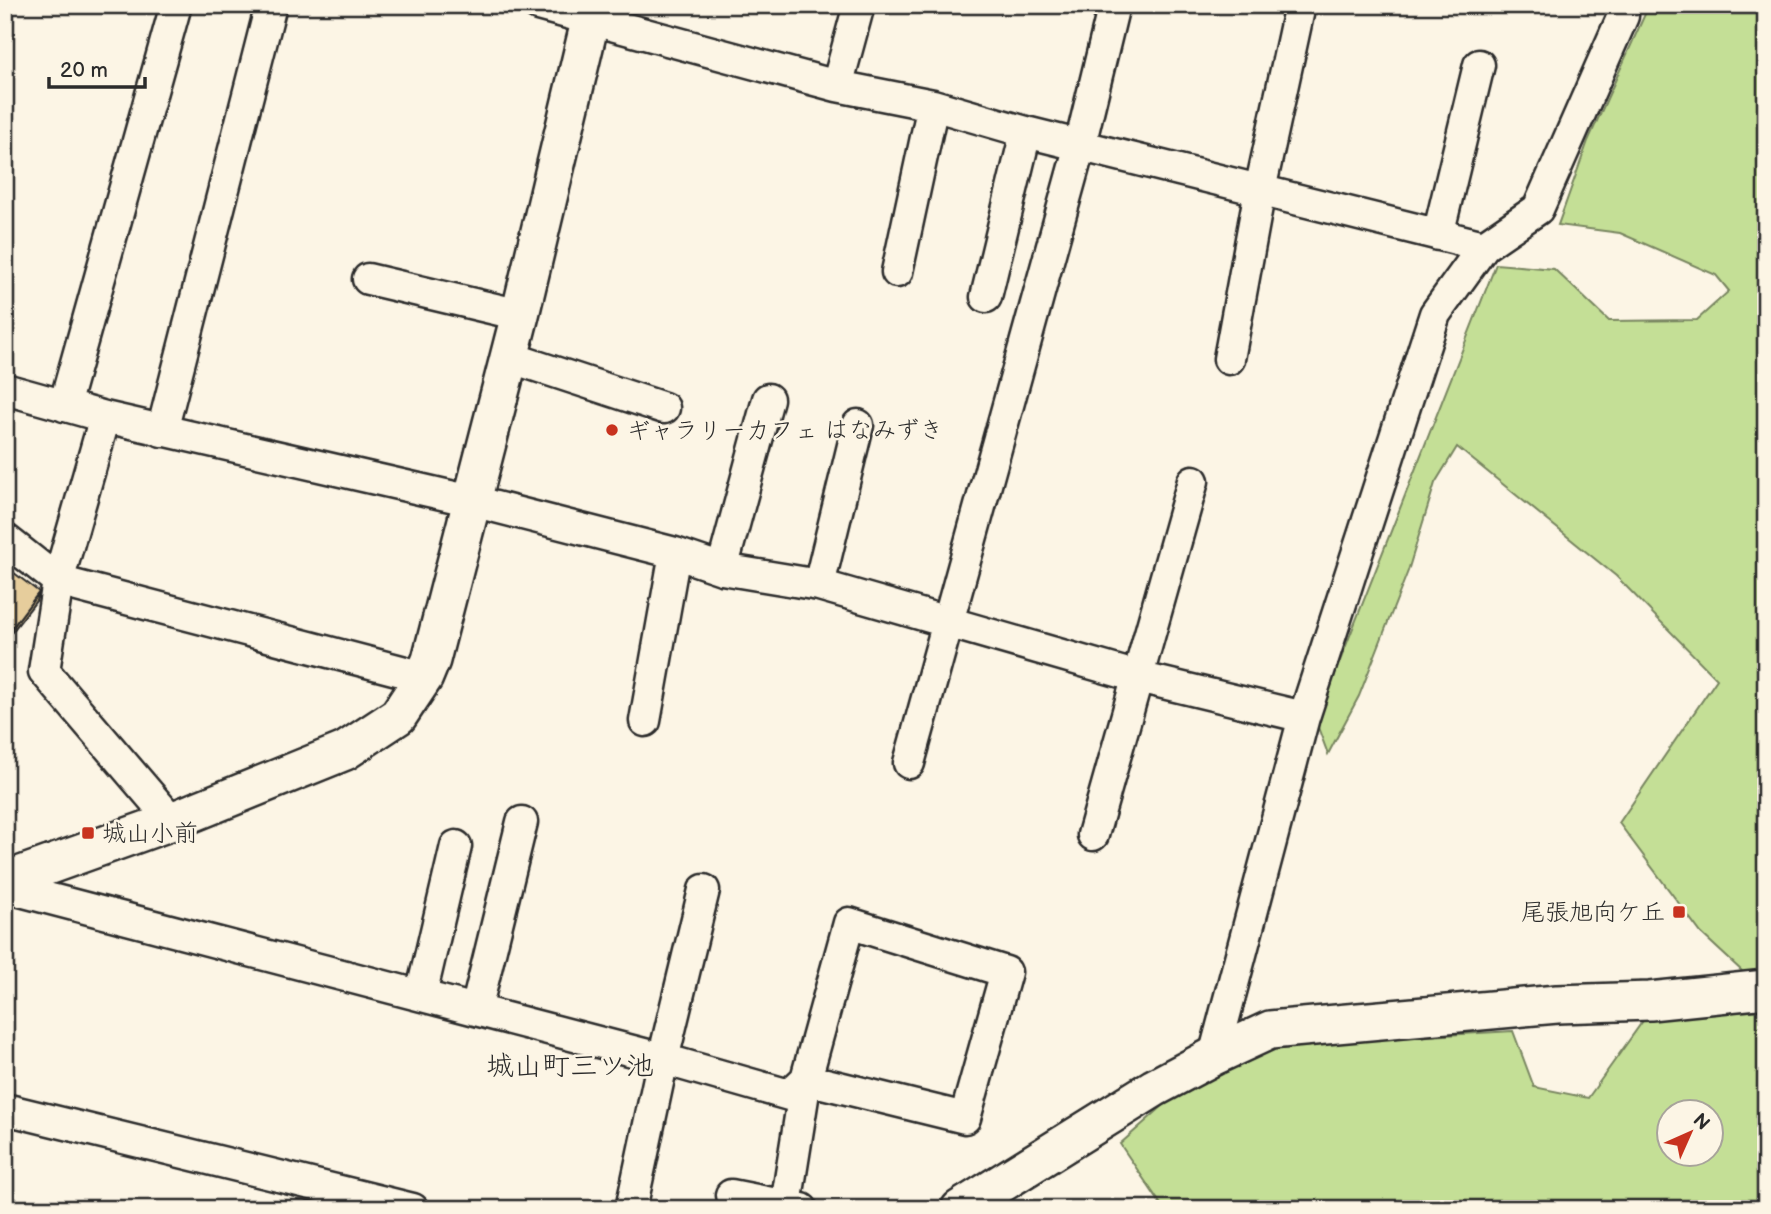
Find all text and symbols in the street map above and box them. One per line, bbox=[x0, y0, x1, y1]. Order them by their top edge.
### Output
scale bar bbox=[49, 46, 145, 90]
text: 20 m bbox=[60, 58, 108, 83]
place label: ギャラリーカフェ はなみずき bbox=[626, 416, 944, 445]
marker: ギャラリーカフェ はなみずき bbox=[604, 422, 620, 438]
place label: 城山小前 bbox=[102, 819, 198, 848]
marker: 城山小前 bbox=[80, 825, 96, 841]
place label: 尾張旭向ケ丘 bbox=[1521, 898, 1665, 927]
marker: 尾張旭向ケ丘 bbox=[1671, 904, 1687, 920]
district label: 城山町三ツ池 bbox=[486, 1050, 654, 1083]
north arrow bbox=[1656, 1098, 1726, 1168]
text: N bbox=[1688, 1109, 1714, 1135]

